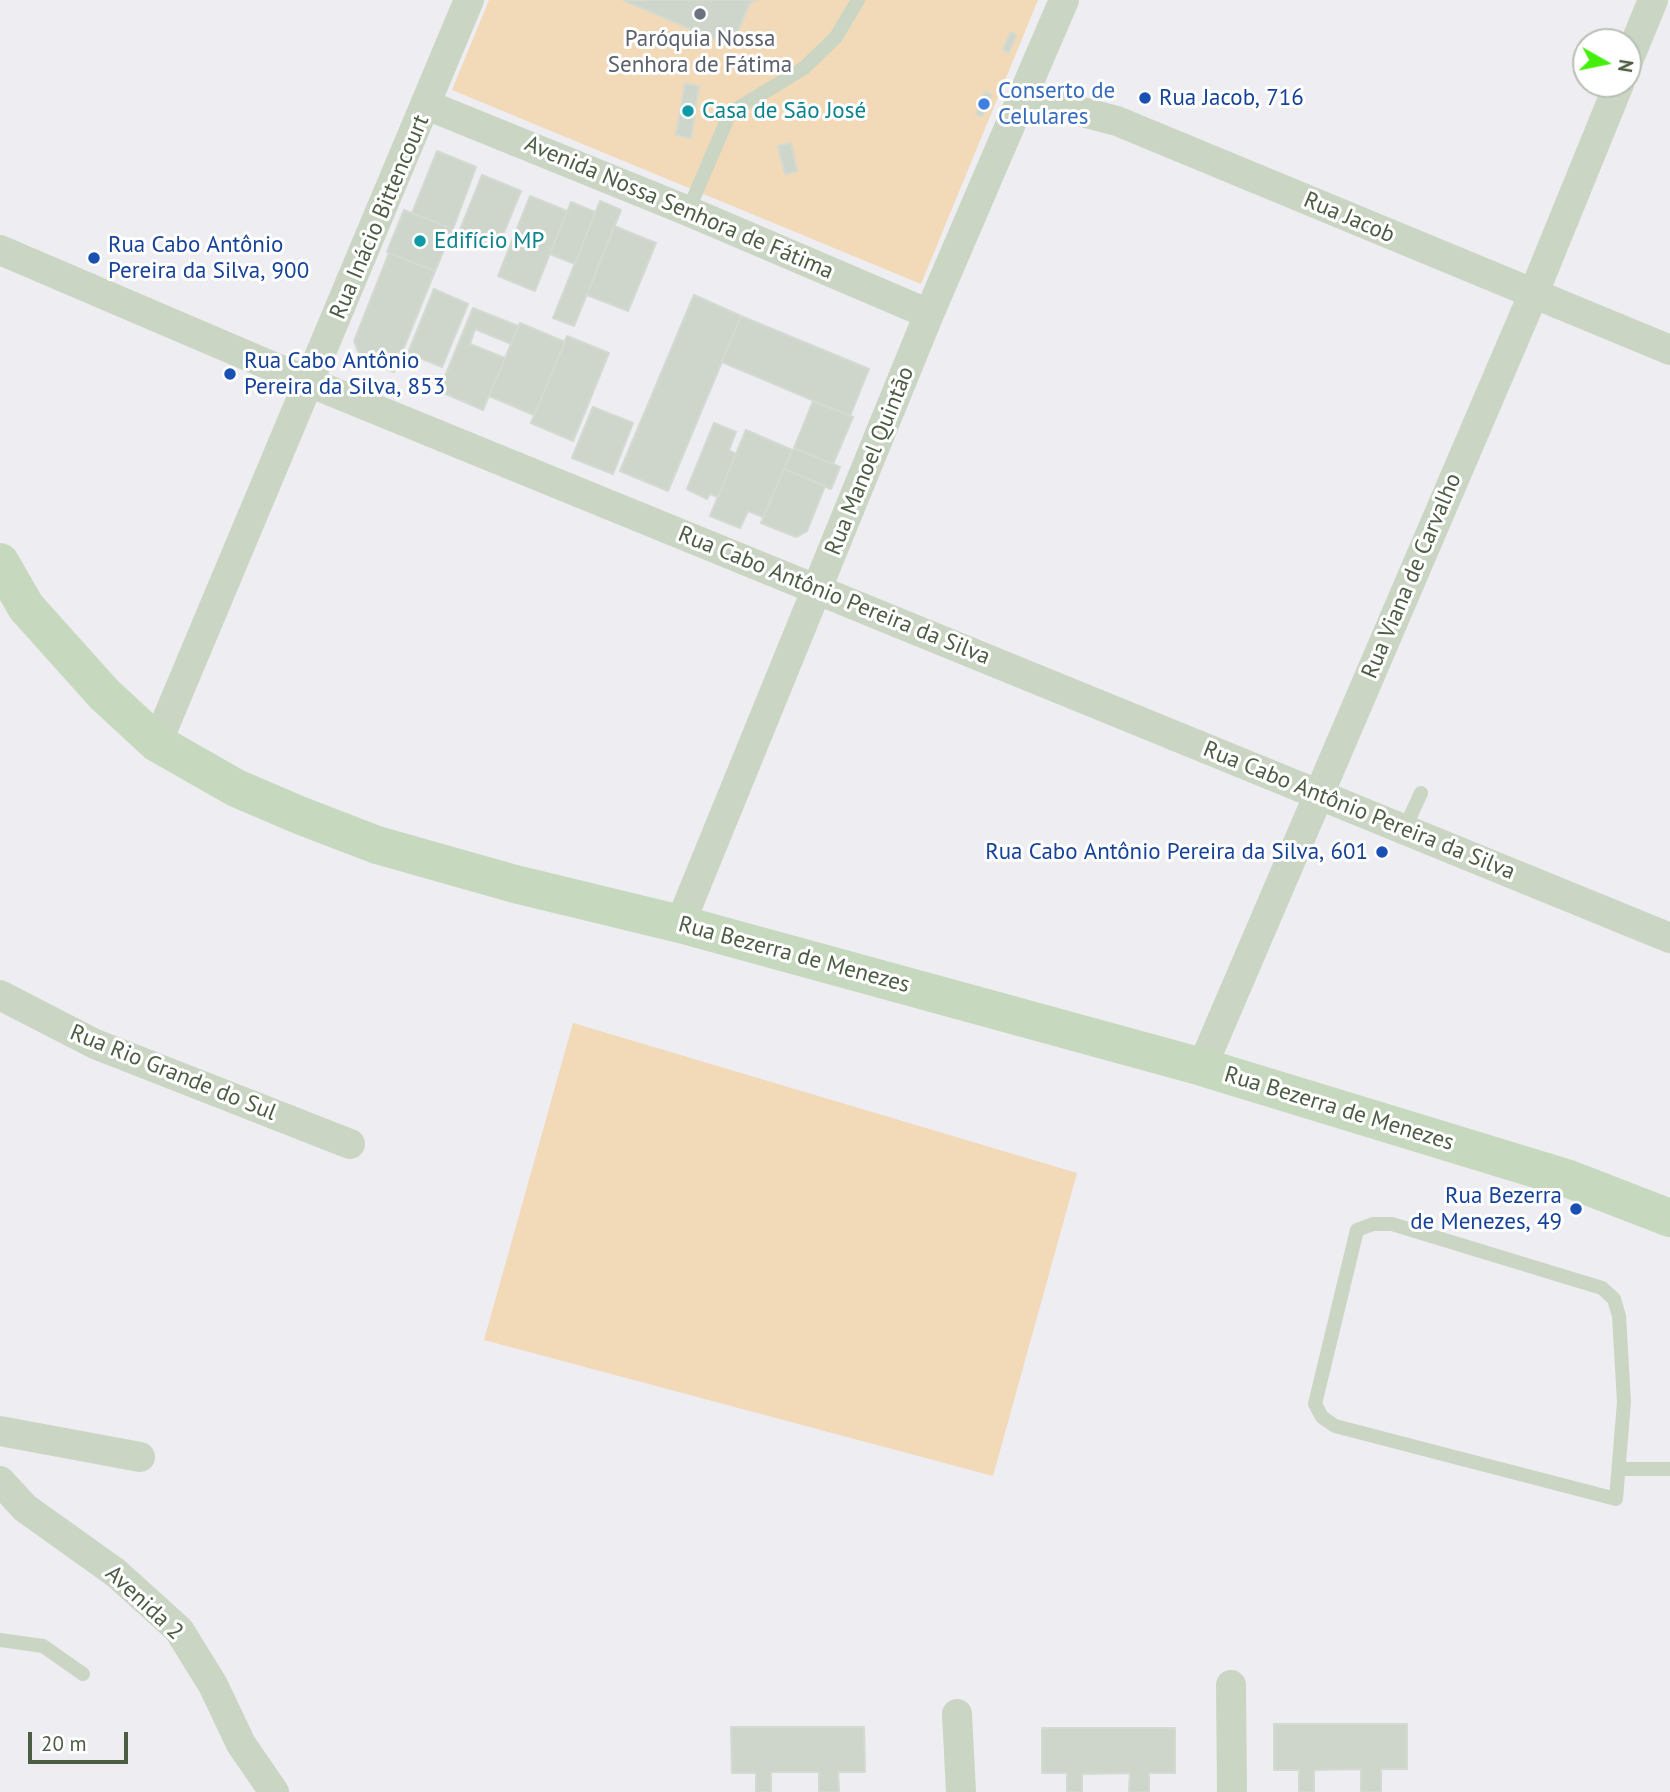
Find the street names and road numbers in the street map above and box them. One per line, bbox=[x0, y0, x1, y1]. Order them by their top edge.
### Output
street label: Rua Inácio Bittencourt bbox=[324, 111, 436, 323]
street label: Avenida Nossa Senhora de Fátima bbox=[520, 130, 838, 286]
street label: Rua Jacob bbox=[1299, 187, 1399, 249]
street label: Rua Manoel Quintão bbox=[820, 363, 920, 559]
street label: Rua Viana de Carvalho bbox=[1356, 469, 1468, 683]
street label: Rua Cabo Antônio Pereira da Silva bbox=[674, 521, 994, 671]
street label: Rua Cabo Antônio Pereira da Silva bbox=[1199, 736, 1519, 886]
street label: Rua Bezerra de Menezes bbox=[675, 911, 913, 999]
street label: Rua Rio Grande do Sul bbox=[66, 1019, 280, 1127]
street label: Rua Bezerra de Menezes bbox=[1221, 1061, 1457, 1157]
street label: Avenida 2 bbox=[99, 1560, 189, 1646]

